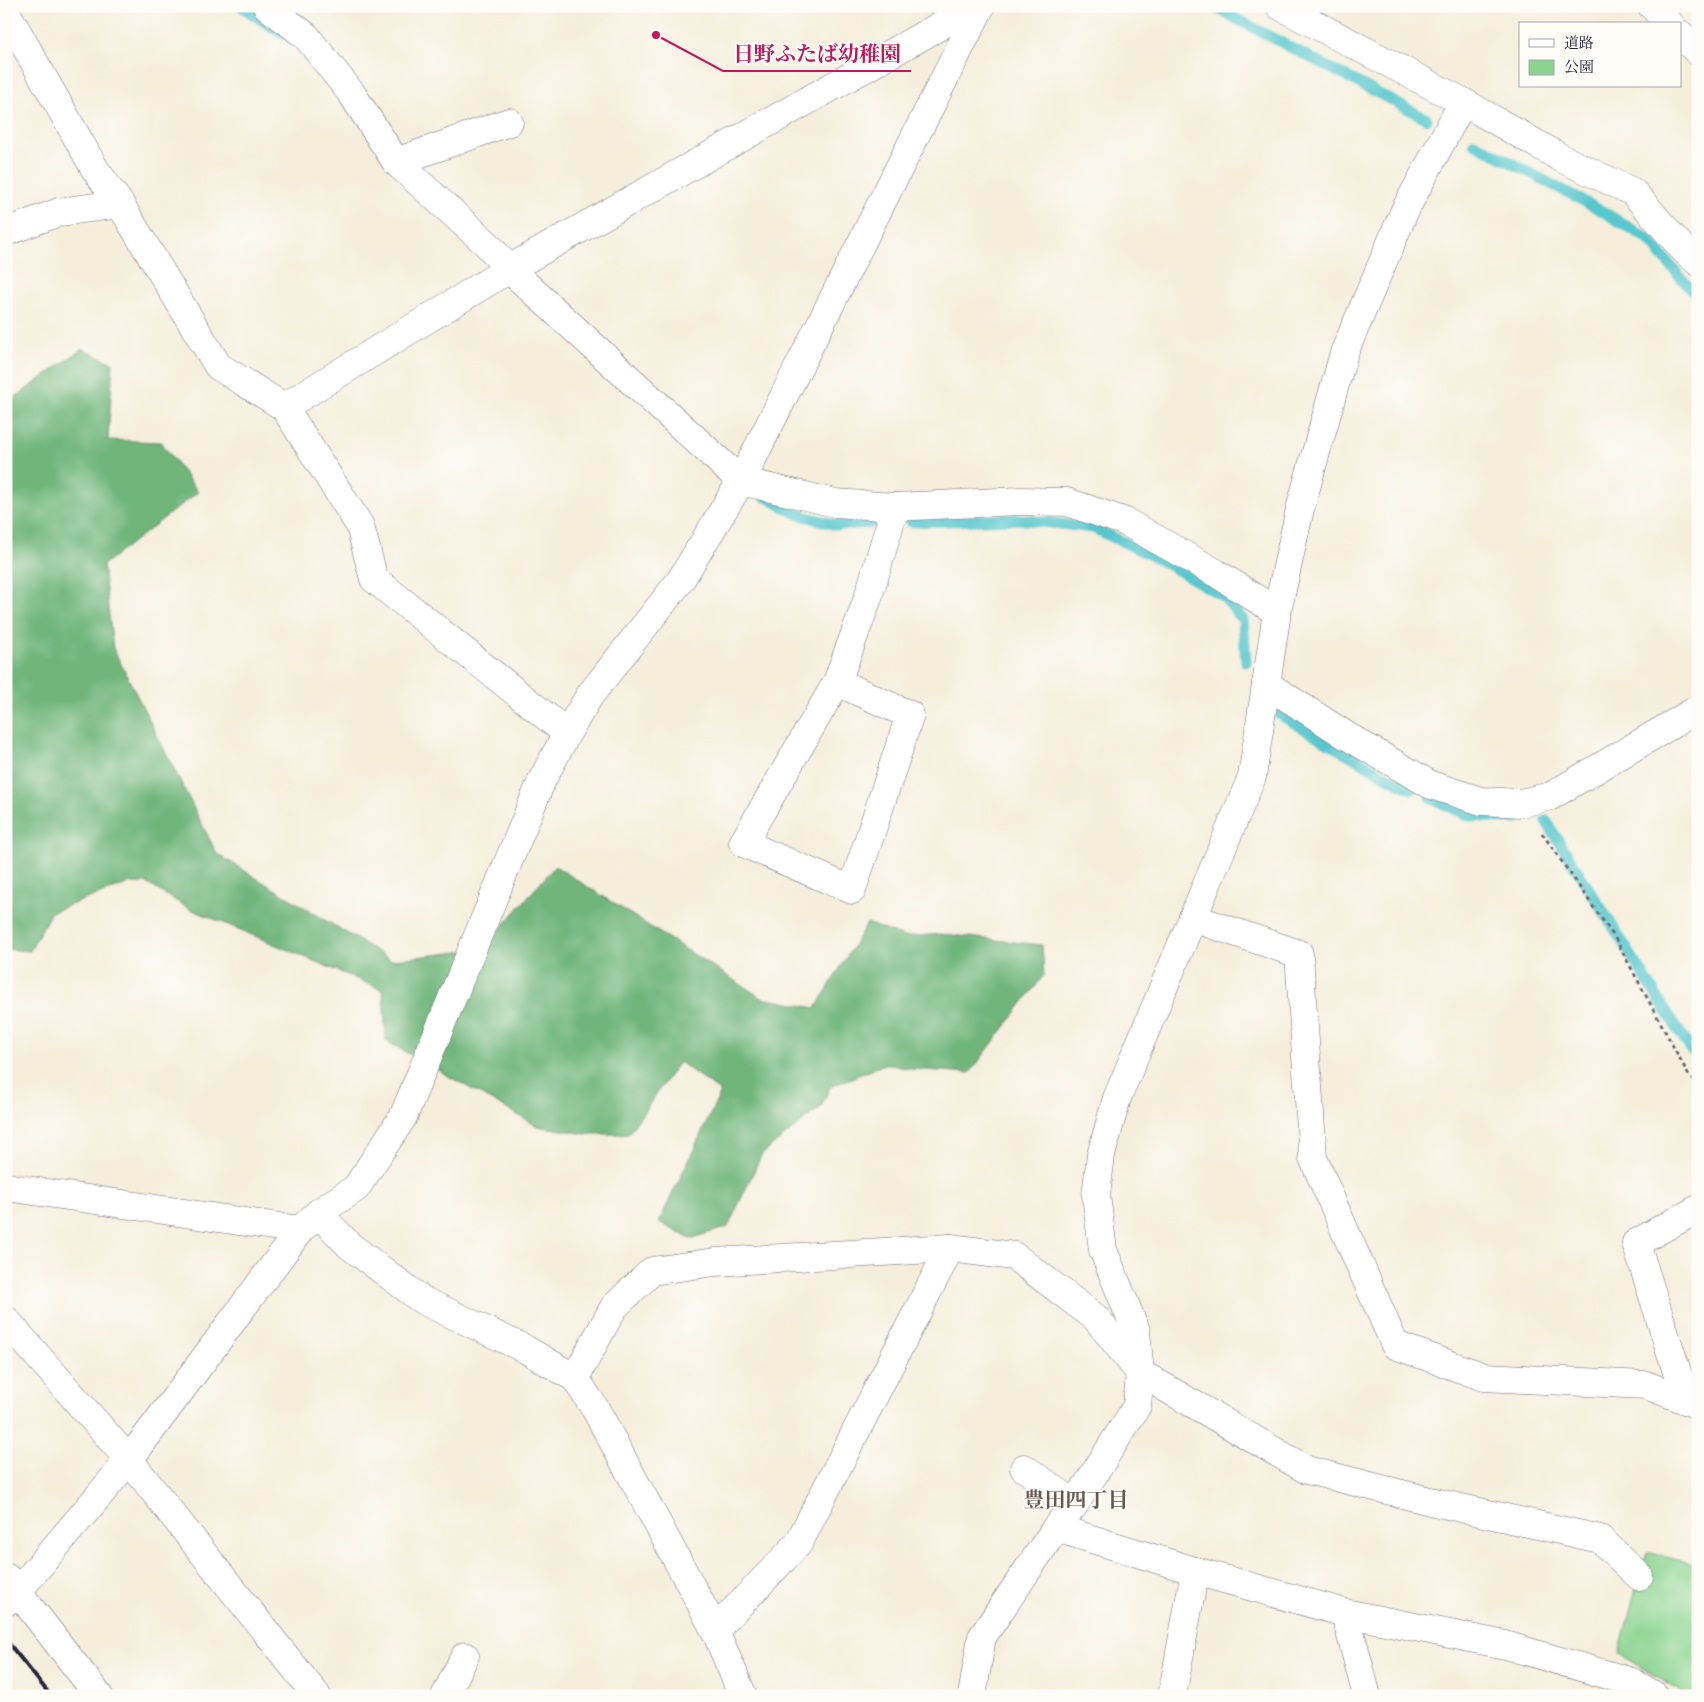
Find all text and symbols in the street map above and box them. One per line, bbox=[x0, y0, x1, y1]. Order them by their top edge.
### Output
legend bbox=[1519, 22, 1682, 88]
callout: 日野ふたば幼稚園 bbox=[723, 35, 911, 71]
text: 道路 bbox=[1564, 35, 1594, 52]
text: 日野ふたば幼稚園 bbox=[733, 43, 901, 66]
text: 公園 bbox=[1564, 59, 1594, 76]
district label: 豊田四丁目 bbox=[1024, 1489, 1129, 1512]

